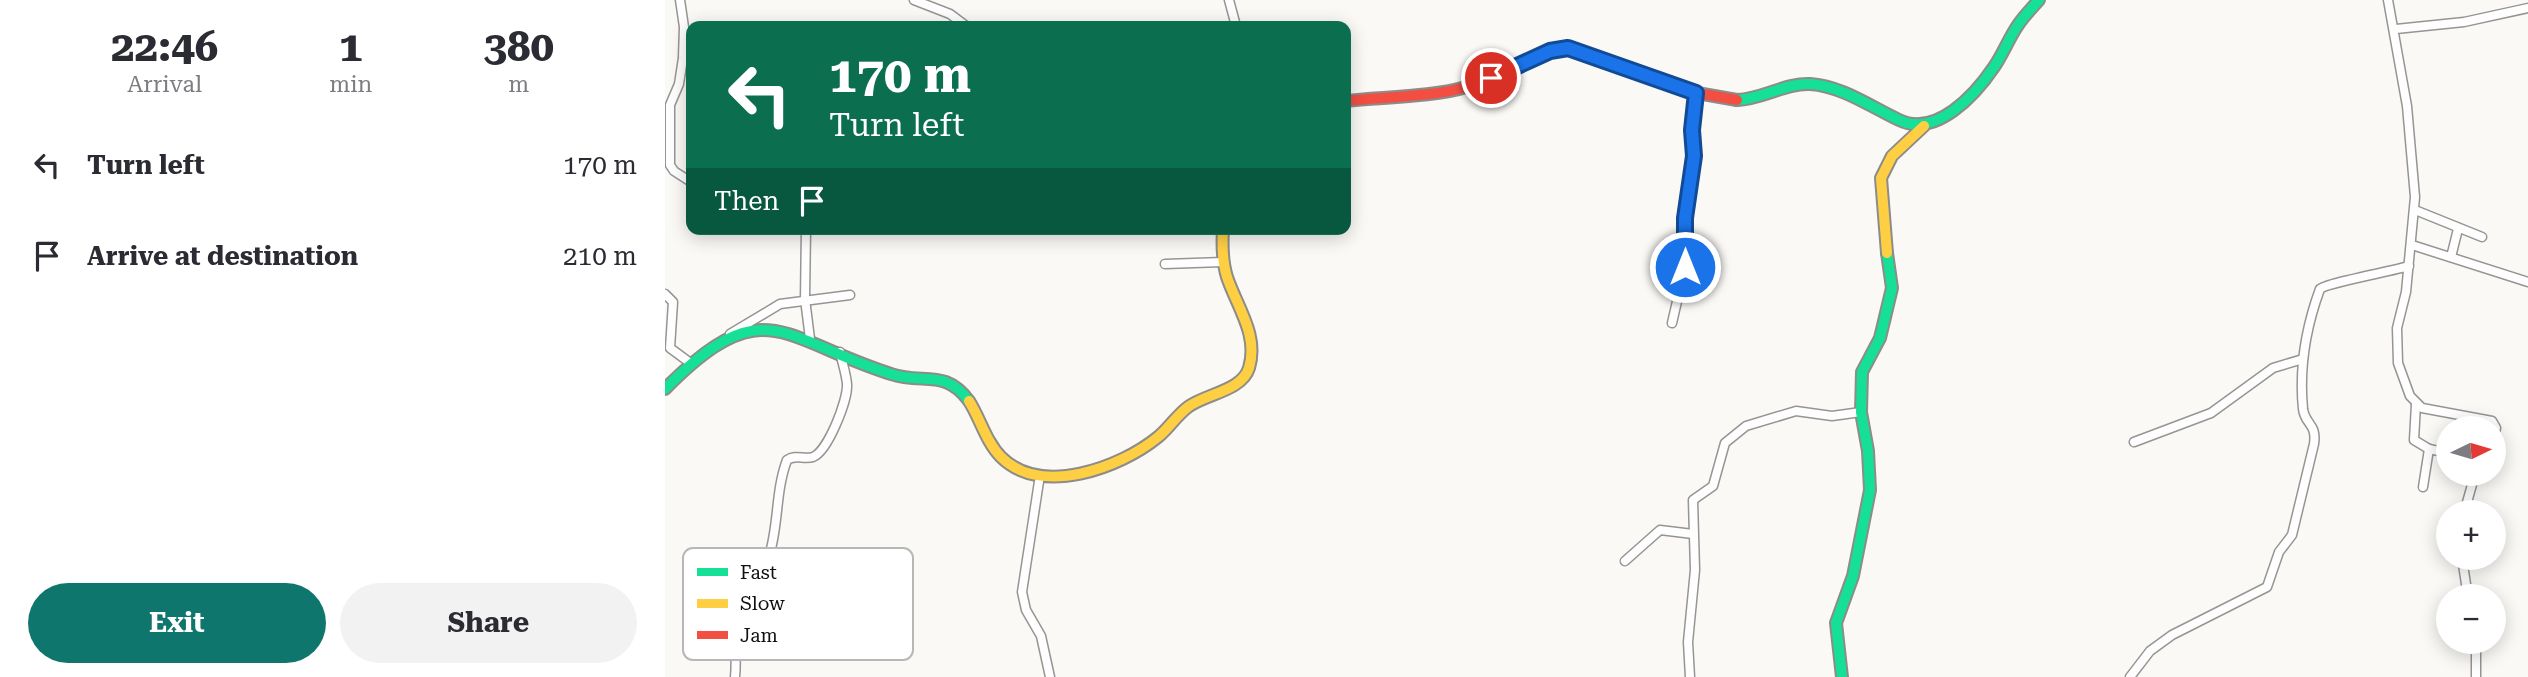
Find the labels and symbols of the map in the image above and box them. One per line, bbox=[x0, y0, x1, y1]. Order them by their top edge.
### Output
pin bbox=[1461, 48, 1521, 108]
position arrow bbox=[1648, 230, 1722, 304]
north arrow bbox=[2436, 416, 2506, 486]
legend bbox=[683, 548, 913, 660]
text: Fast bbox=[740, 561, 777, 584]
text: Slow bbox=[740, 592, 785, 615]
text: Jam bbox=[740, 624, 778, 647]

